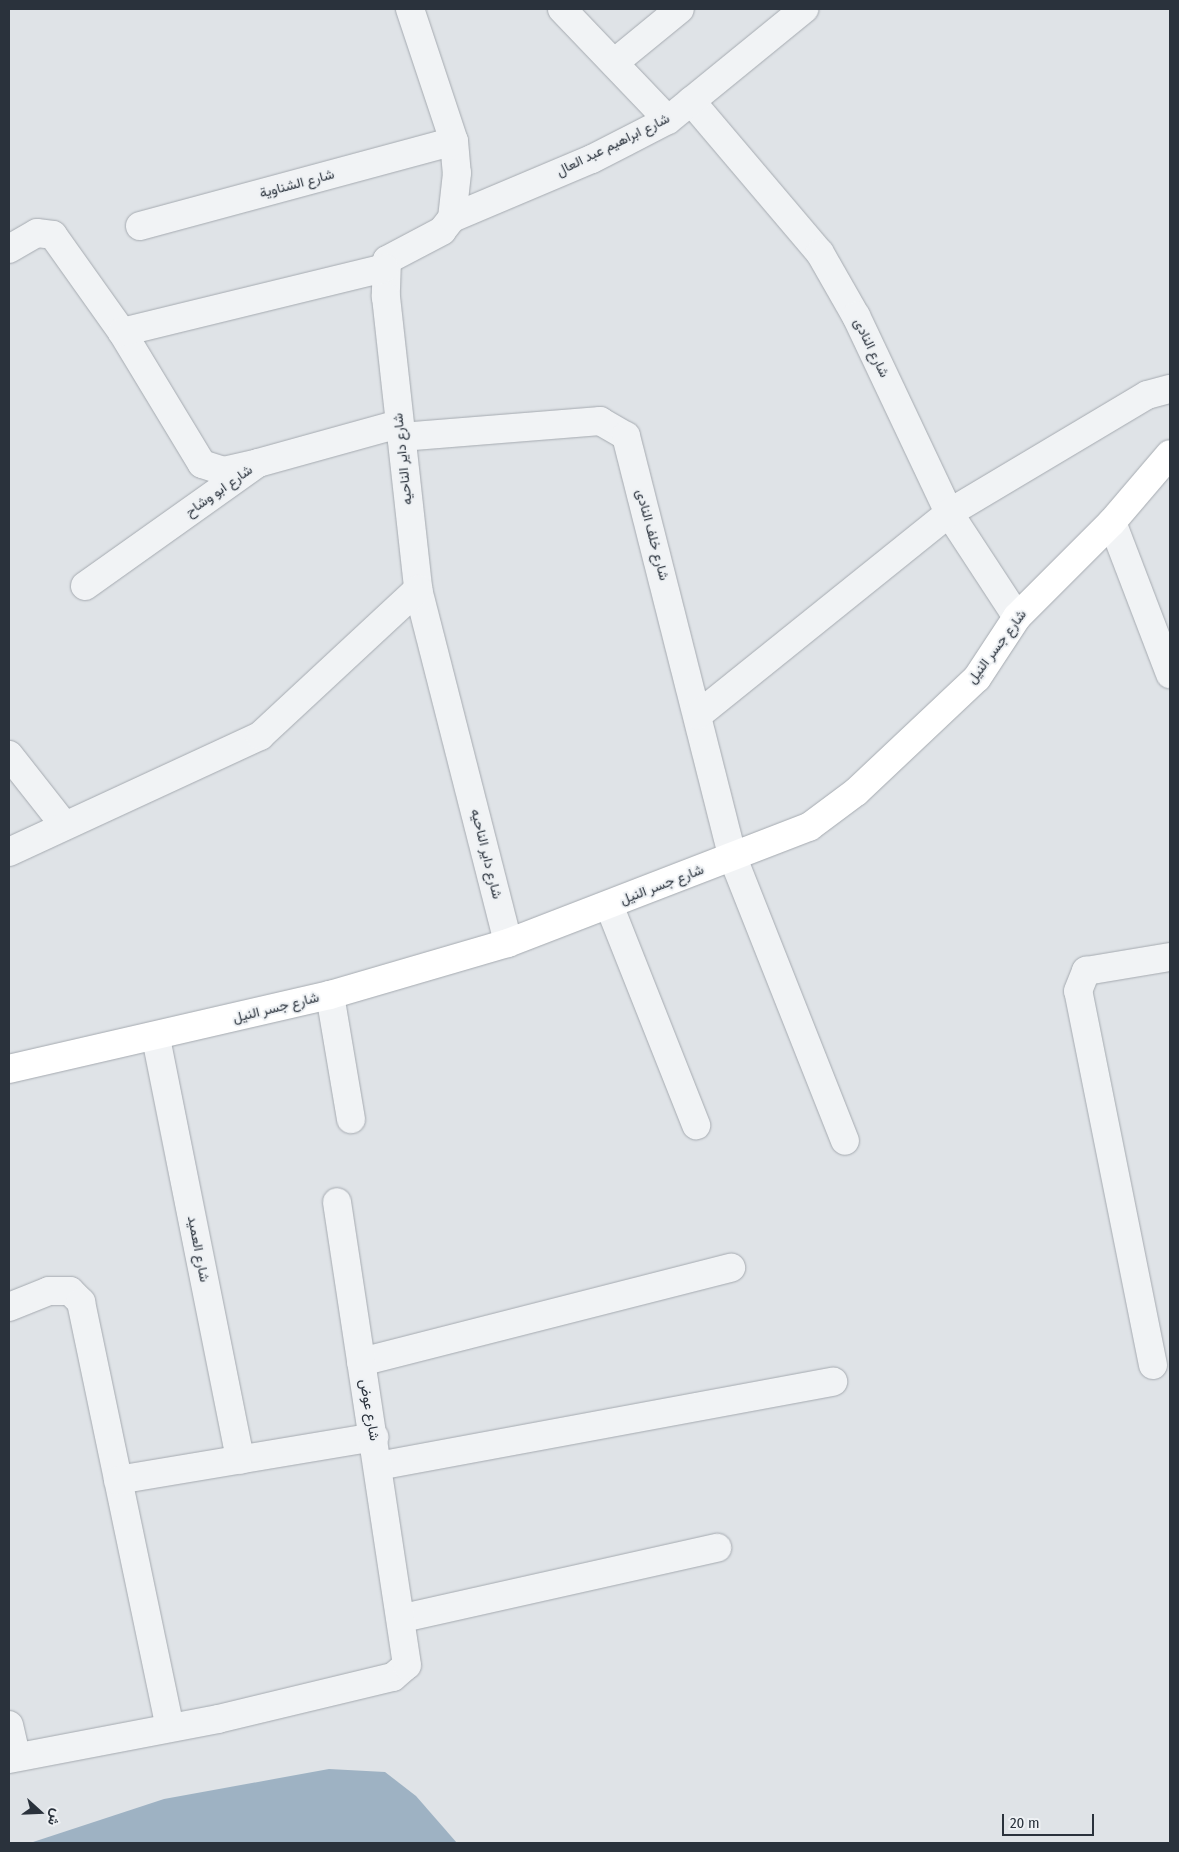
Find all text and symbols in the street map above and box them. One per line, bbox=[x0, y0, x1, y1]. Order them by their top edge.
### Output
street label: شارع ابراهيم عبد العال bbox=[553, 110, 673, 180]
street label: شارع الشناوية bbox=[258, 166, 336, 202]
street label: شارع النادى bbox=[849, 316, 893, 380]
street label: شارع داير الناحيه bbox=[390, 412, 416, 506]
street label: شارع ابو وشاح bbox=[182, 462, 256, 520]
street label: شارع خلف النادى bbox=[632, 488, 672, 582]
street label: شارع جسر النيل bbox=[964, 607, 1030, 687]
street label: شارع داير الناحيه bbox=[467, 807, 505, 901]
street label: شارع جسر النيل bbox=[618, 861, 706, 909]
street label: شارع جسر النيل bbox=[231, 989, 321, 1027]
street label: شارع العميد bbox=[183, 1214, 213, 1284]
street label: شارع عوض bbox=[355, 1378, 383, 1442]
north arrow bbox=[15, 1787, 65, 1837]
scale bar bbox=[1004, 1804, 1096, 1836]
text: ش bbox=[44, 1806, 65, 1828]
text: 20 m bbox=[1010, 1814, 1040, 1832]

